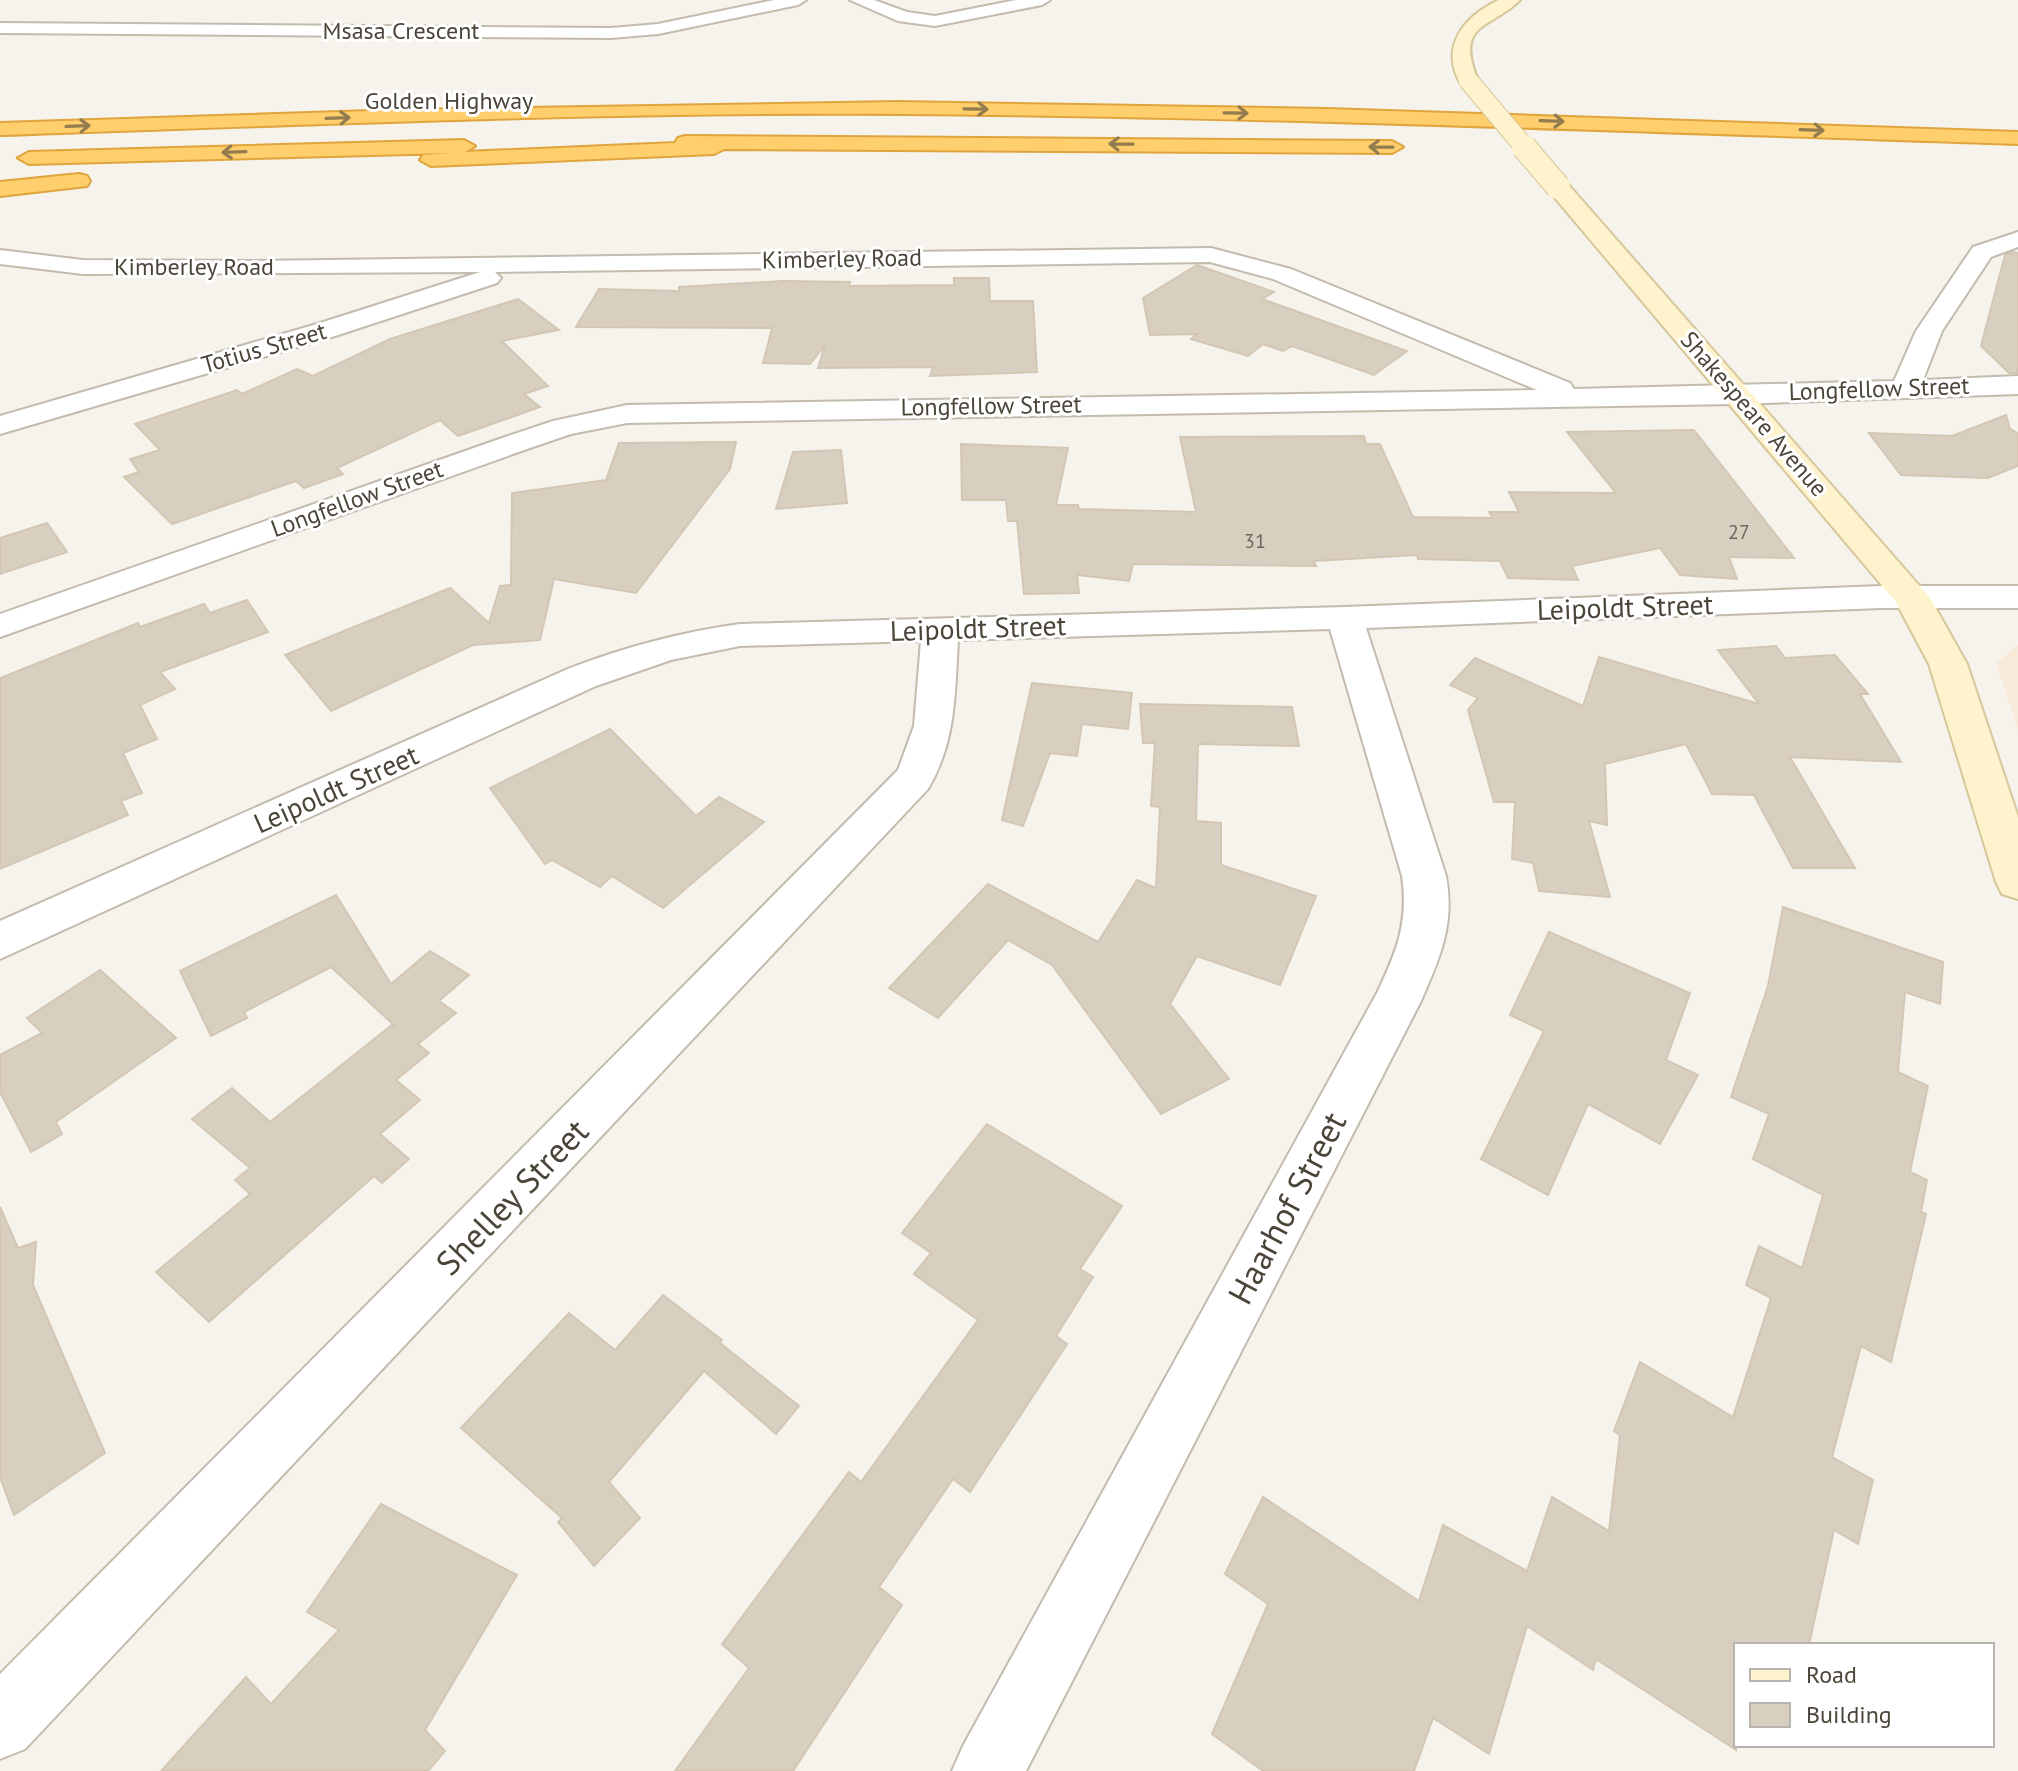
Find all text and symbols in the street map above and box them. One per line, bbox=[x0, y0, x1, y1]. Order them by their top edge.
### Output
street label: Msasa Crescent bbox=[323, 15, 479, 46]
street label: Golden Highway bbox=[365, 85, 533, 116]
one-way arrow bbox=[962, 102, 989, 117]
one-way arrow bbox=[1222, 106, 1249, 121]
one-way arrow bbox=[324, 111, 351, 126]
one-way arrow bbox=[1538, 114, 1565, 129]
one-way arrow bbox=[64, 118, 91, 133]
one-way arrow bbox=[1798, 123, 1824, 138]
one-way arrow bbox=[1108, 136, 1135, 152]
one-way arrow bbox=[1368, 139, 1395, 154]
one-way arrow bbox=[221, 145, 248, 160]
street label: Kimberley Road bbox=[762, 242, 922, 275]
street label: Kimberley Road bbox=[114, 251, 274, 282]
street label: Totius Street bbox=[198, 315, 330, 380]
street label: Shakespeare Avenue bbox=[1674, 325, 1835, 503]
street label: Longfellow Street bbox=[1788, 370, 1970, 407]
street label: Longfellow Street bbox=[900, 388, 1082, 423]
street label: Longfellow Street bbox=[267, 453, 447, 544]
house number: 27 bbox=[1728, 519, 1750, 545]
house number: 31 bbox=[1244, 528, 1266, 554]
street label: Leipoldt Street bbox=[1536, 585, 1714, 628]
street label: Leipoldt Street bbox=[889, 606, 1067, 649]
street label: Leipoldt Street bbox=[248, 736, 424, 841]
street label: Haarhof Street bbox=[1217, 1103, 1355, 1311]
street label: Shelley Street bbox=[426, 1108, 597, 1284]
legend bbox=[1734, 1643, 1994, 1747]
text: Road bbox=[1806, 1659, 1857, 1690]
text: Building bbox=[1806, 1699, 1892, 1730]

